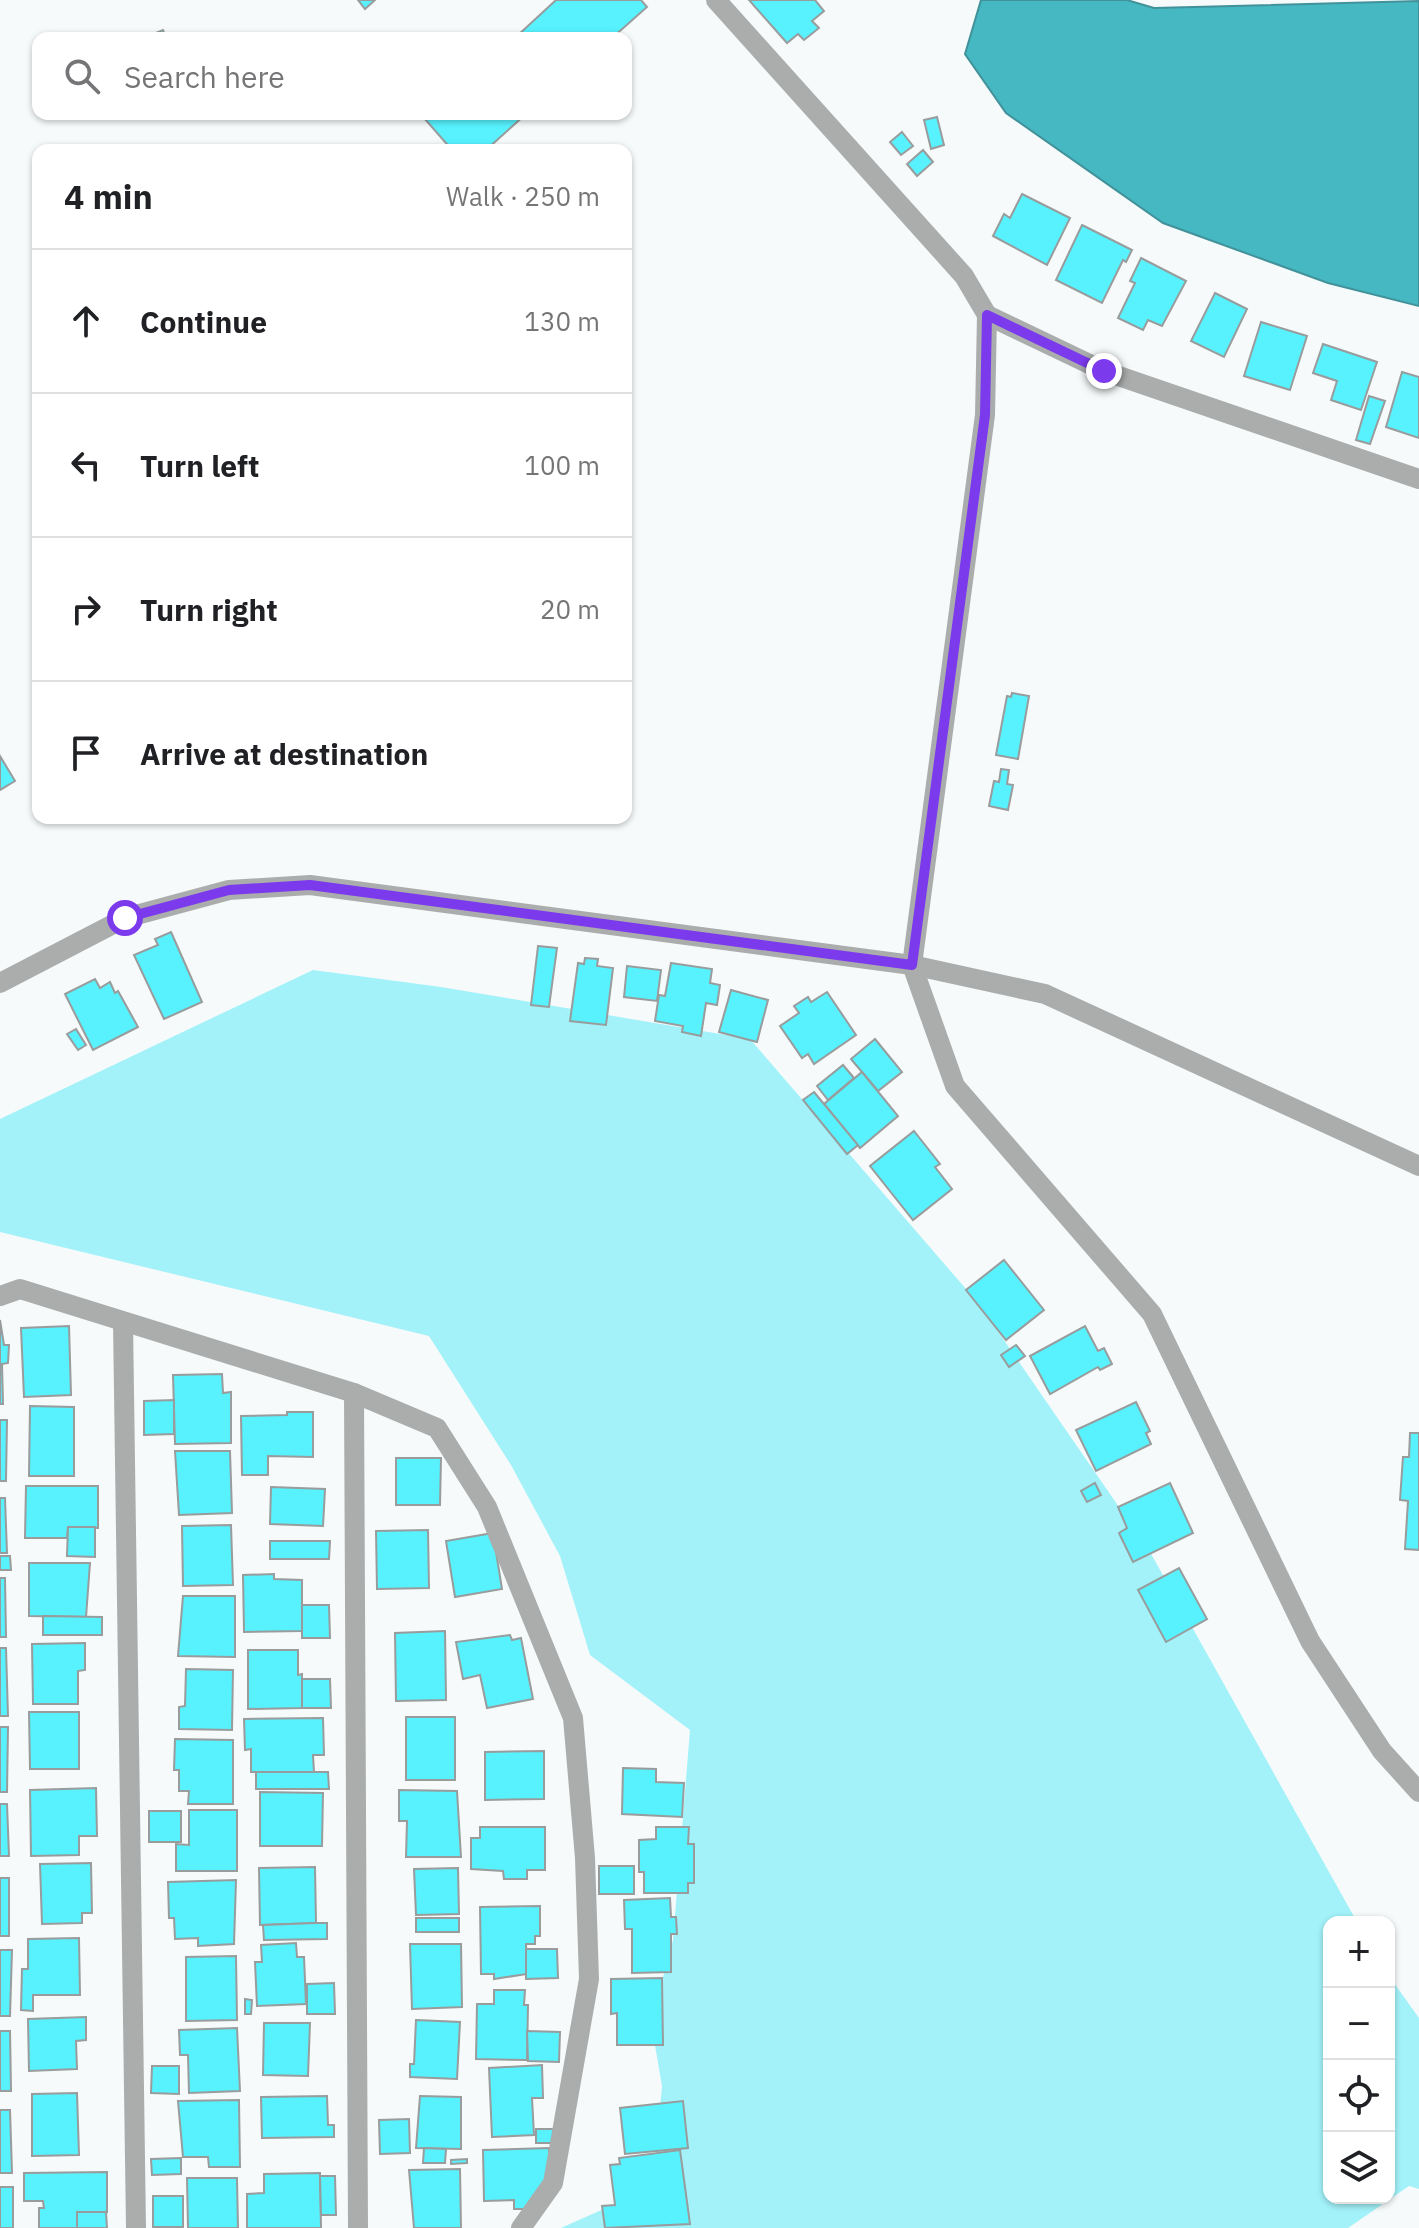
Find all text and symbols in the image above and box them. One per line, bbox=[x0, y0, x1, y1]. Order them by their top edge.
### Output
search box bbox=[32, 32, 632, 120]
icon: search bbox=[60, 54, 104, 98]
text: Search here bbox=[124, 57, 285, 96]
text: 4 min bbox=[64, 174, 153, 218]
text: Walk · 250 m bbox=[446, 179, 600, 213]
icon: ahead bbox=[64, 299, 108, 343]
text: Continue bbox=[140, 302, 267, 341]
text: 130 m bbox=[524, 304, 600, 338]
route end bbox=[1086, 353, 1122, 389]
icon: left bbox=[64, 443, 108, 487]
text: Turn left bbox=[140, 446, 259, 485]
text: 100 m bbox=[524, 448, 600, 482]
icon: right bbox=[64, 587, 108, 631]
text: Turn right bbox=[140, 590, 278, 629]
text: 20 m bbox=[540, 592, 600, 626]
icon: arrive bbox=[64, 731, 108, 775]
text: Arrive at destination bbox=[140, 734, 428, 773]
route start bbox=[107, 900, 143, 936]
map controls bbox=[1323, 1916, 1395, 2204]
button: + bbox=[1323, 1916, 1395, 1988]
button: − bbox=[1323, 1988, 1395, 2060]
button: locate bbox=[1323, 2060, 1395, 2132]
button: layers bbox=[1323, 2132, 1395, 2204]

